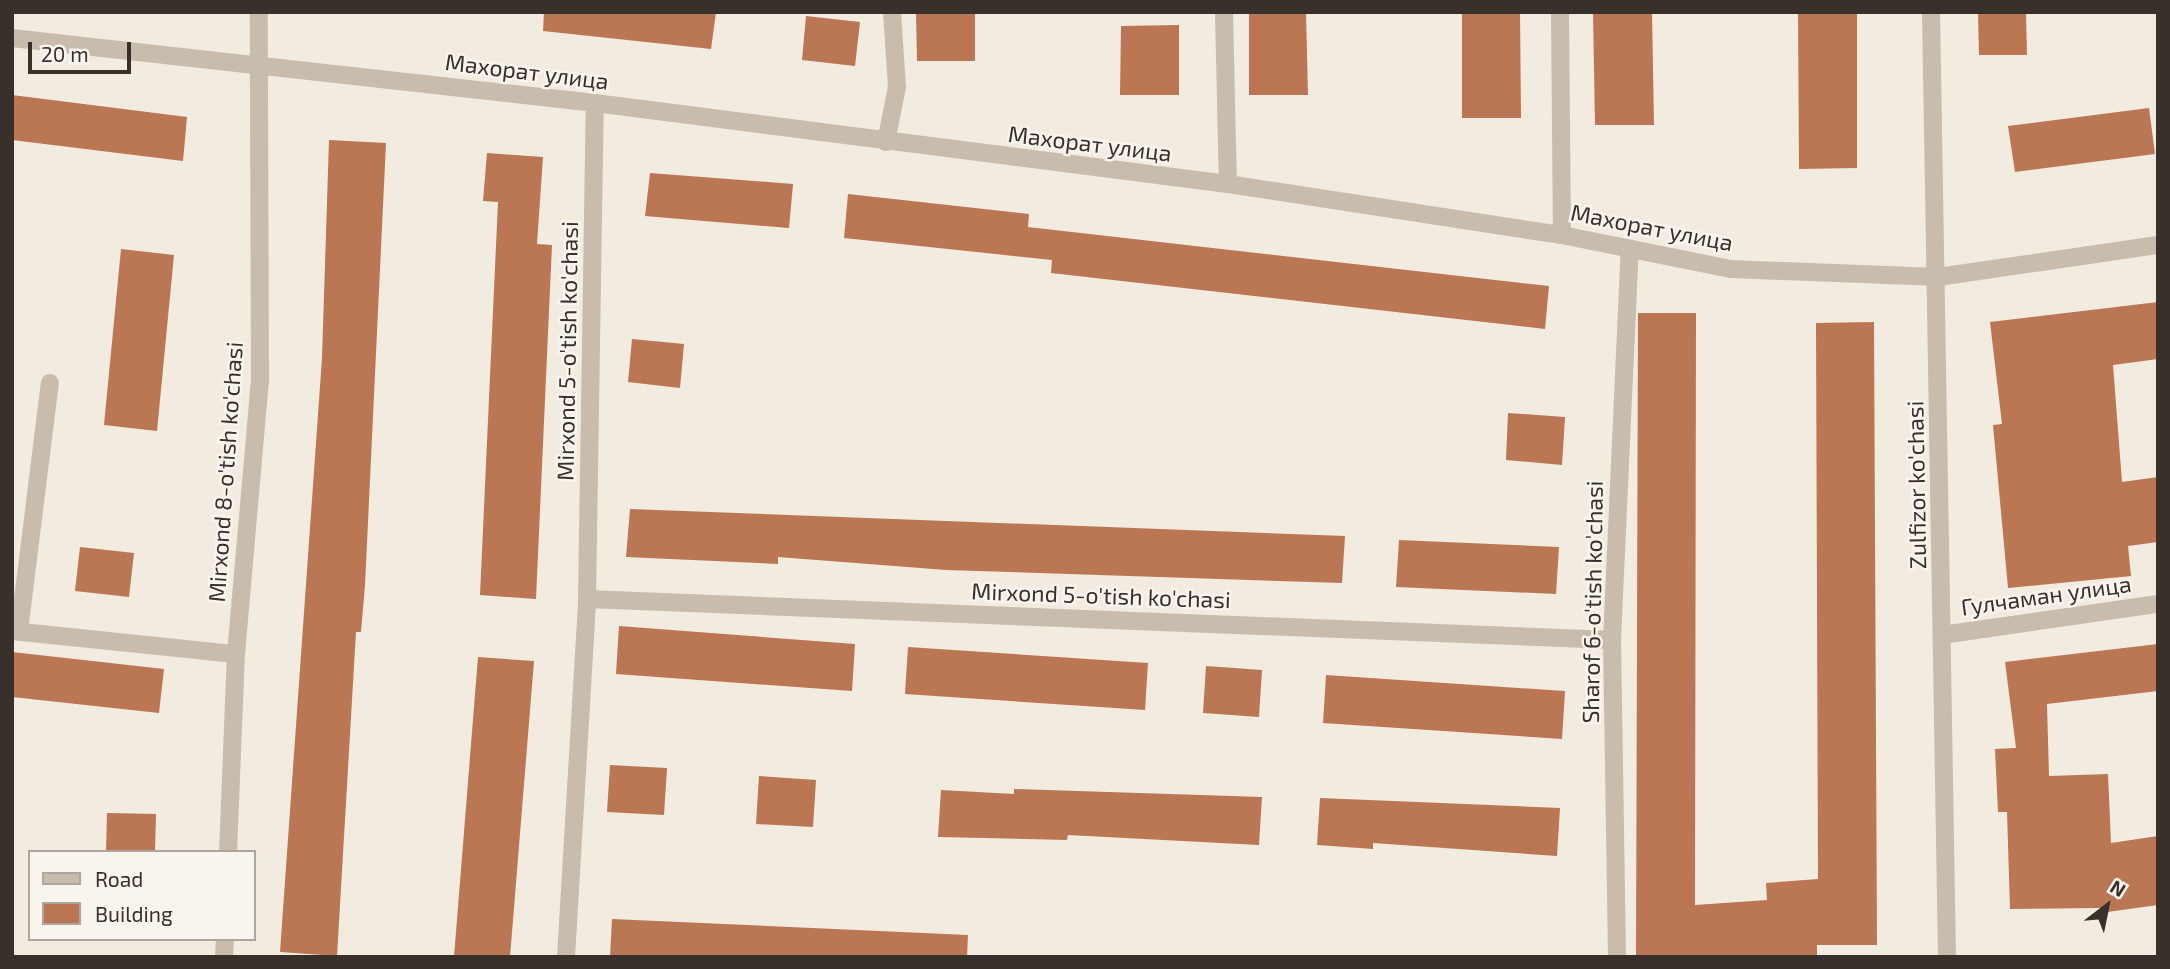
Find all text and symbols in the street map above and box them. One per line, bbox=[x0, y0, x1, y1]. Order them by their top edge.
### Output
scale bar bbox=[32, 28, 135, 72]
text: 20 m bbox=[41, 41, 89, 66]
street label: Махорат улица bbox=[444, 47, 610, 95]
street label: Махорат улица bbox=[1007, 119, 1173, 167]
street label: Махорат улица bbox=[1569, 198, 1735, 256]
street label: Mirxond 5-o'tish ko'chasi bbox=[551, 221, 583, 481]
street label: Mirxond 8-o'tish ko'chasi bbox=[202, 341, 248, 603]
street label: Zulfizor ko'chasi bbox=[1901, 400, 1931, 570]
street label: Sharof 6-o'tish ko'chasi bbox=[1576, 480, 1608, 724]
street label: Гулчаман улица bbox=[1959, 569, 2133, 621]
street label: Mirxond 5-o'tish ko'chasi bbox=[971, 577, 1231, 613]
legend bbox=[28, 850, 256, 941]
text: Road bbox=[95, 866, 143, 891]
north arrow bbox=[2072, 871, 2142, 941]
text: N bbox=[2106, 874, 2130, 901]
text: Building bbox=[95, 901, 173, 926]

